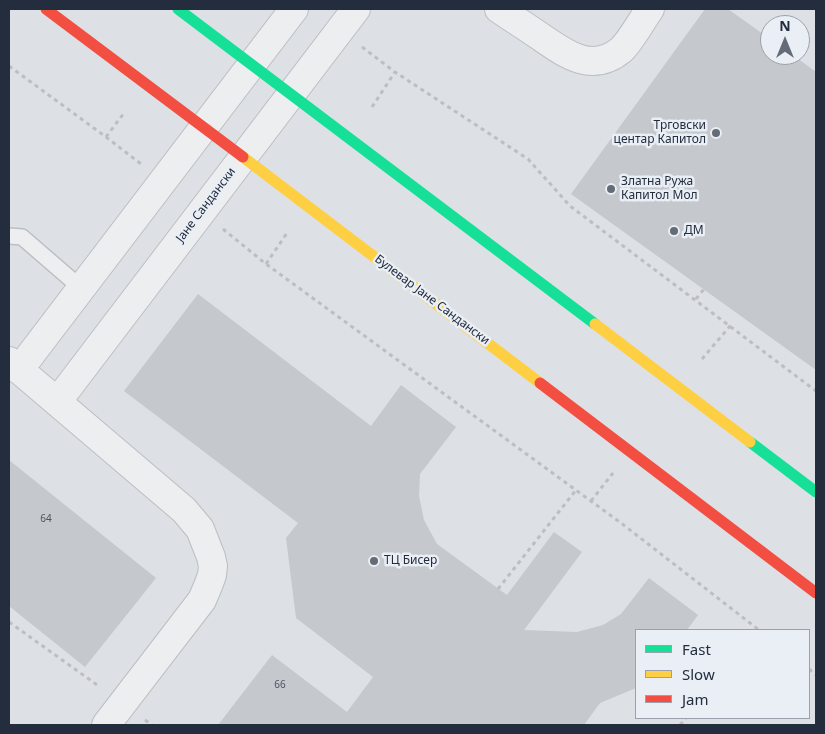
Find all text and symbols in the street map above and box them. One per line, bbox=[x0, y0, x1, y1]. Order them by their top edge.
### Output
north arrow bbox=[760, 15, 810, 65]
text: N bbox=[779, 16, 791, 35]
place label: Трговски центар Капитол bbox=[614, 119, 706, 147]
marker: Трговски центар Капитол bbox=[710, 127, 722, 139]
street label: Јане Сандански bbox=[173, 165, 239, 245]
place label: Златна Ружа Капитол Мол bbox=[621, 175, 698, 203]
marker: Златна Ружа Капитол Мол bbox=[605, 183, 617, 195]
place label: ДМ bbox=[684, 224, 704, 238]
marker: ДМ bbox=[668, 225, 680, 237]
street label: Булевар Јане Сандански bbox=[372, 252, 492, 348]
house number: 64 bbox=[40, 513, 52, 525]
place label: ТЦ Бисер bbox=[384, 554, 437, 568]
marker: ТЦ Бисер bbox=[368, 555, 380, 567]
legend bbox=[635, 629, 810, 719]
text: Fast bbox=[682, 639, 711, 659]
text: Slow bbox=[682, 664, 715, 684]
house number: 66 bbox=[274, 679, 286, 691]
text: Jam bbox=[682, 689, 709, 709]

